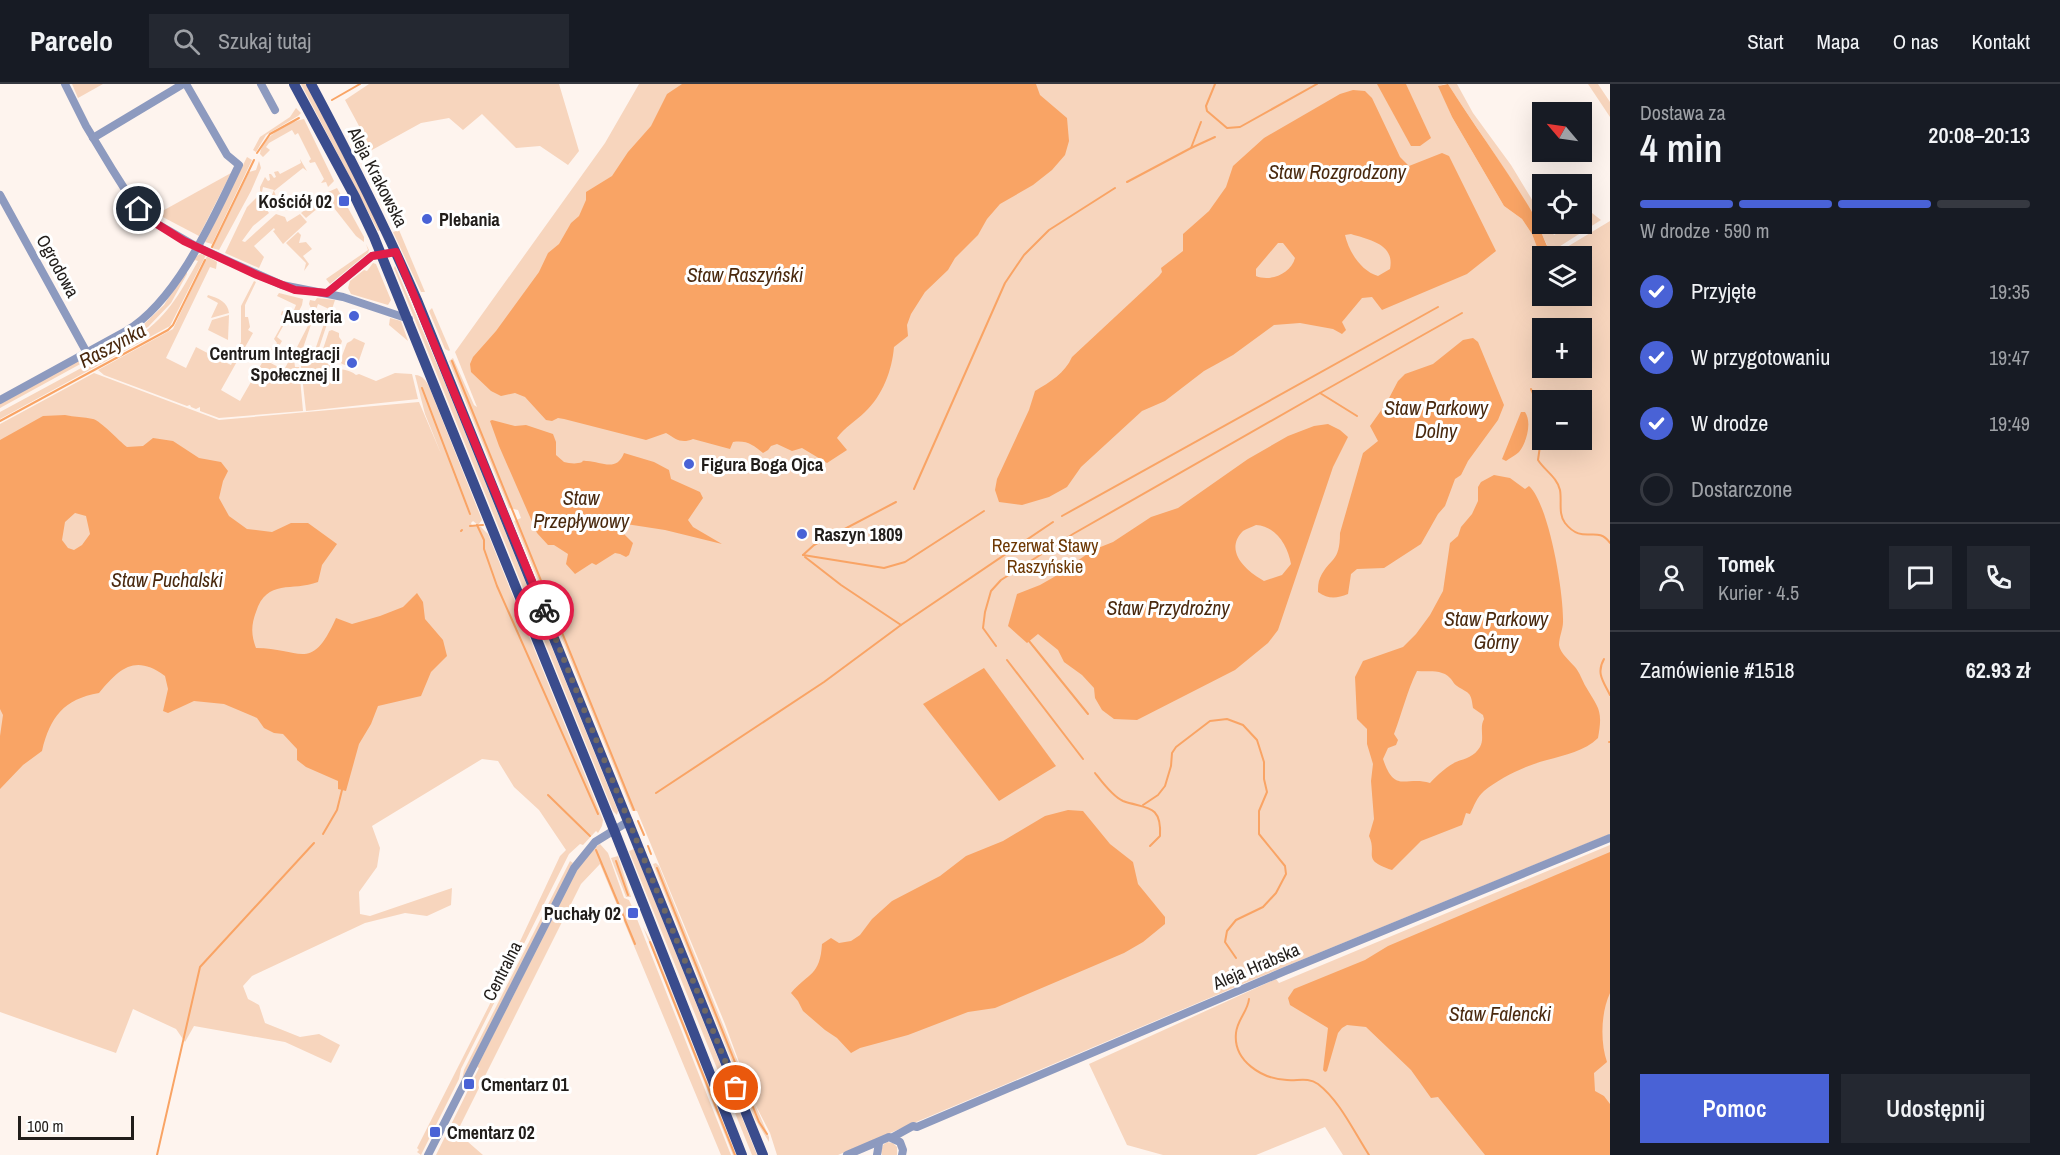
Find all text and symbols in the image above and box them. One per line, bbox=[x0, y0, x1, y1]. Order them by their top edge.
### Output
search box bbox=[149, 14, 569, 68]
text: Parcelo bbox=[30, 22, 113, 60]
icon: search bbox=[170, 25, 203, 58]
text: Szukaj tutaj bbox=[218, 26, 311, 56]
text: Start bbox=[1747, 27, 1784, 56]
text: Mapa bbox=[1817, 27, 1860, 56]
text: O nas bbox=[1893, 27, 1939, 56]
text: Kontakt bbox=[1972, 27, 2030, 56]
text: Dostawa za bbox=[1640, 99, 1726, 126]
north arrow bbox=[1532, 102, 1592, 162]
map controls bbox=[1532, 102, 1592, 450]
text: 20:08–20:13 bbox=[1928, 120, 2030, 150]
street label: Aleja Krakowska bbox=[342, 122, 414, 231]
text: 4 min bbox=[1640, 122, 1722, 174]
water label: Staw Rozgrodzony bbox=[1268, 158, 1407, 185]
button: locate bbox=[1532, 174, 1592, 234]
pin bbox=[113, 183, 164, 234]
place label: Kościół 02 bbox=[258, 189, 332, 214]
icon: home bbox=[122, 192, 155, 225]
marker: Kościół 02 bbox=[337, 194, 351, 208]
place label: Plebania bbox=[439, 207, 501, 232]
marker: Plebania bbox=[420, 212, 434, 226]
text: W drodze · 590 m bbox=[1640, 217, 1769, 244]
street label: Ogrodowa bbox=[31, 230, 85, 302]
button: layers bbox=[1532, 246, 1592, 306]
water label: Staw Raszyński bbox=[687, 261, 804, 288]
icon: check bbox=[1640, 275, 1673, 308]
text: Przyjęte bbox=[1691, 276, 1756, 306]
text: 19:35 bbox=[1989, 278, 2030, 305]
place label: Austeria bbox=[283, 304, 343, 329]
marker: Austeria bbox=[347, 309, 361, 323]
water label: Raszynka bbox=[74, 316, 150, 374]
button: + bbox=[1532, 318, 1592, 378]
place label: Centrum Integracji Społecznej II bbox=[210, 341, 340, 387]
icon: check bbox=[1640, 341, 1673, 374]
text: W przygotowaniu bbox=[1691, 342, 1830, 372]
text: 19:47 bbox=[1989, 344, 2030, 371]
marker: Centrum Integracji Społecznej II bbox=[345, 356, 359, 370]
button: − bbox=[1532, 390, 1592, 450]
water label: Staw Parkowy Dolny bbox=[1384, 394, 1489, 444]
icon: check bbox=[1640, 407, 1673, 440]
text: W drodze bbox=[1691, 408, 1768, 438]
text: 19:49 bbox=[1989, 410, 2030, 437]
place label: Figura Boga Ojca bbox=[701, 452, 824, 477]
marker: Figura Boga Ojca bbox=[682, 457, 696, 471]
text: Dostarczone bbox=[1691, 474, 1792, 504]
water label: Staw Przepływowy bbox=[533, 484, 630, 534]
place label: Raszyn 1809 bbox=[814, 522, 903, 547]
marker: Raszyn 1809 bbox=[795, 527, 809, 541]
park label: Rezerwat Stawy Raszyńskie bbox=[992, 533, 1099, 579]
button: person bbox=[1640, 546, 1703, 609]
button: chat bbox=[1889, 546, 1952, 609]
button: phone bbox=[1967, 546, 2030, 609]
text: Tomek bbox=[1718, 549, 1775, 579]
water label: Staw Puchalski bbox=[111, 566, 223, 593]
text: Kurier · 4.5 bbox=[1718, 579, 1799, 606]
courier bbox=[514, 580, 574, 640]
icon: bike bbox=[528, 594, 561, 627]
water label: Staw Przydrożny bbox=[1106, 594, 1230, 621]
water label: Staw Parkowy Górny bbox=[1444, 605, 1549, 655]
text: Zamówienie #1518 bbox=[1640, 655, 1794, 685]
text: 62.93 zł bbox=[1966, 655, 2030, 685]
place label: Puchały 02 bbox=[544, 901, 621, 926]
marker: Puchały 02 bbox=[626, 906, 640, 920]
street label: Centralna bbox=[476, 937, 528, 1005]
street label: Aleja Hrabska bbox=[1208, 937, 1303, 996]
water label: Staw Falencki bbox=[1449, 1000, 1552, 1027]
pin bbox=[710, 1062, 761, 1113]
icon: bag bbox=[719, 1071, 752, 1104]
place label: Cmentarz 01 bbox=[481, 1072, 570, 1097]
button: Pomoc bbox=[1640, 1074, 1829, 1143]
button: Udostępnij bbox=[1841, 1074, 2030, 1143]
marker: Cmentarz 01 bbox=[462, 1077, 476, 1091]
scale bar bbox=[18, 1113, 134, 1140]
text: 100 m bbox=[27, 1115, 63, 1137]
place label: Cmentarz 02 bbox=[447, 1120, 535, 1145]
marker: Cmentarz 02 bbox=[428, 1125, 442, 1139]

